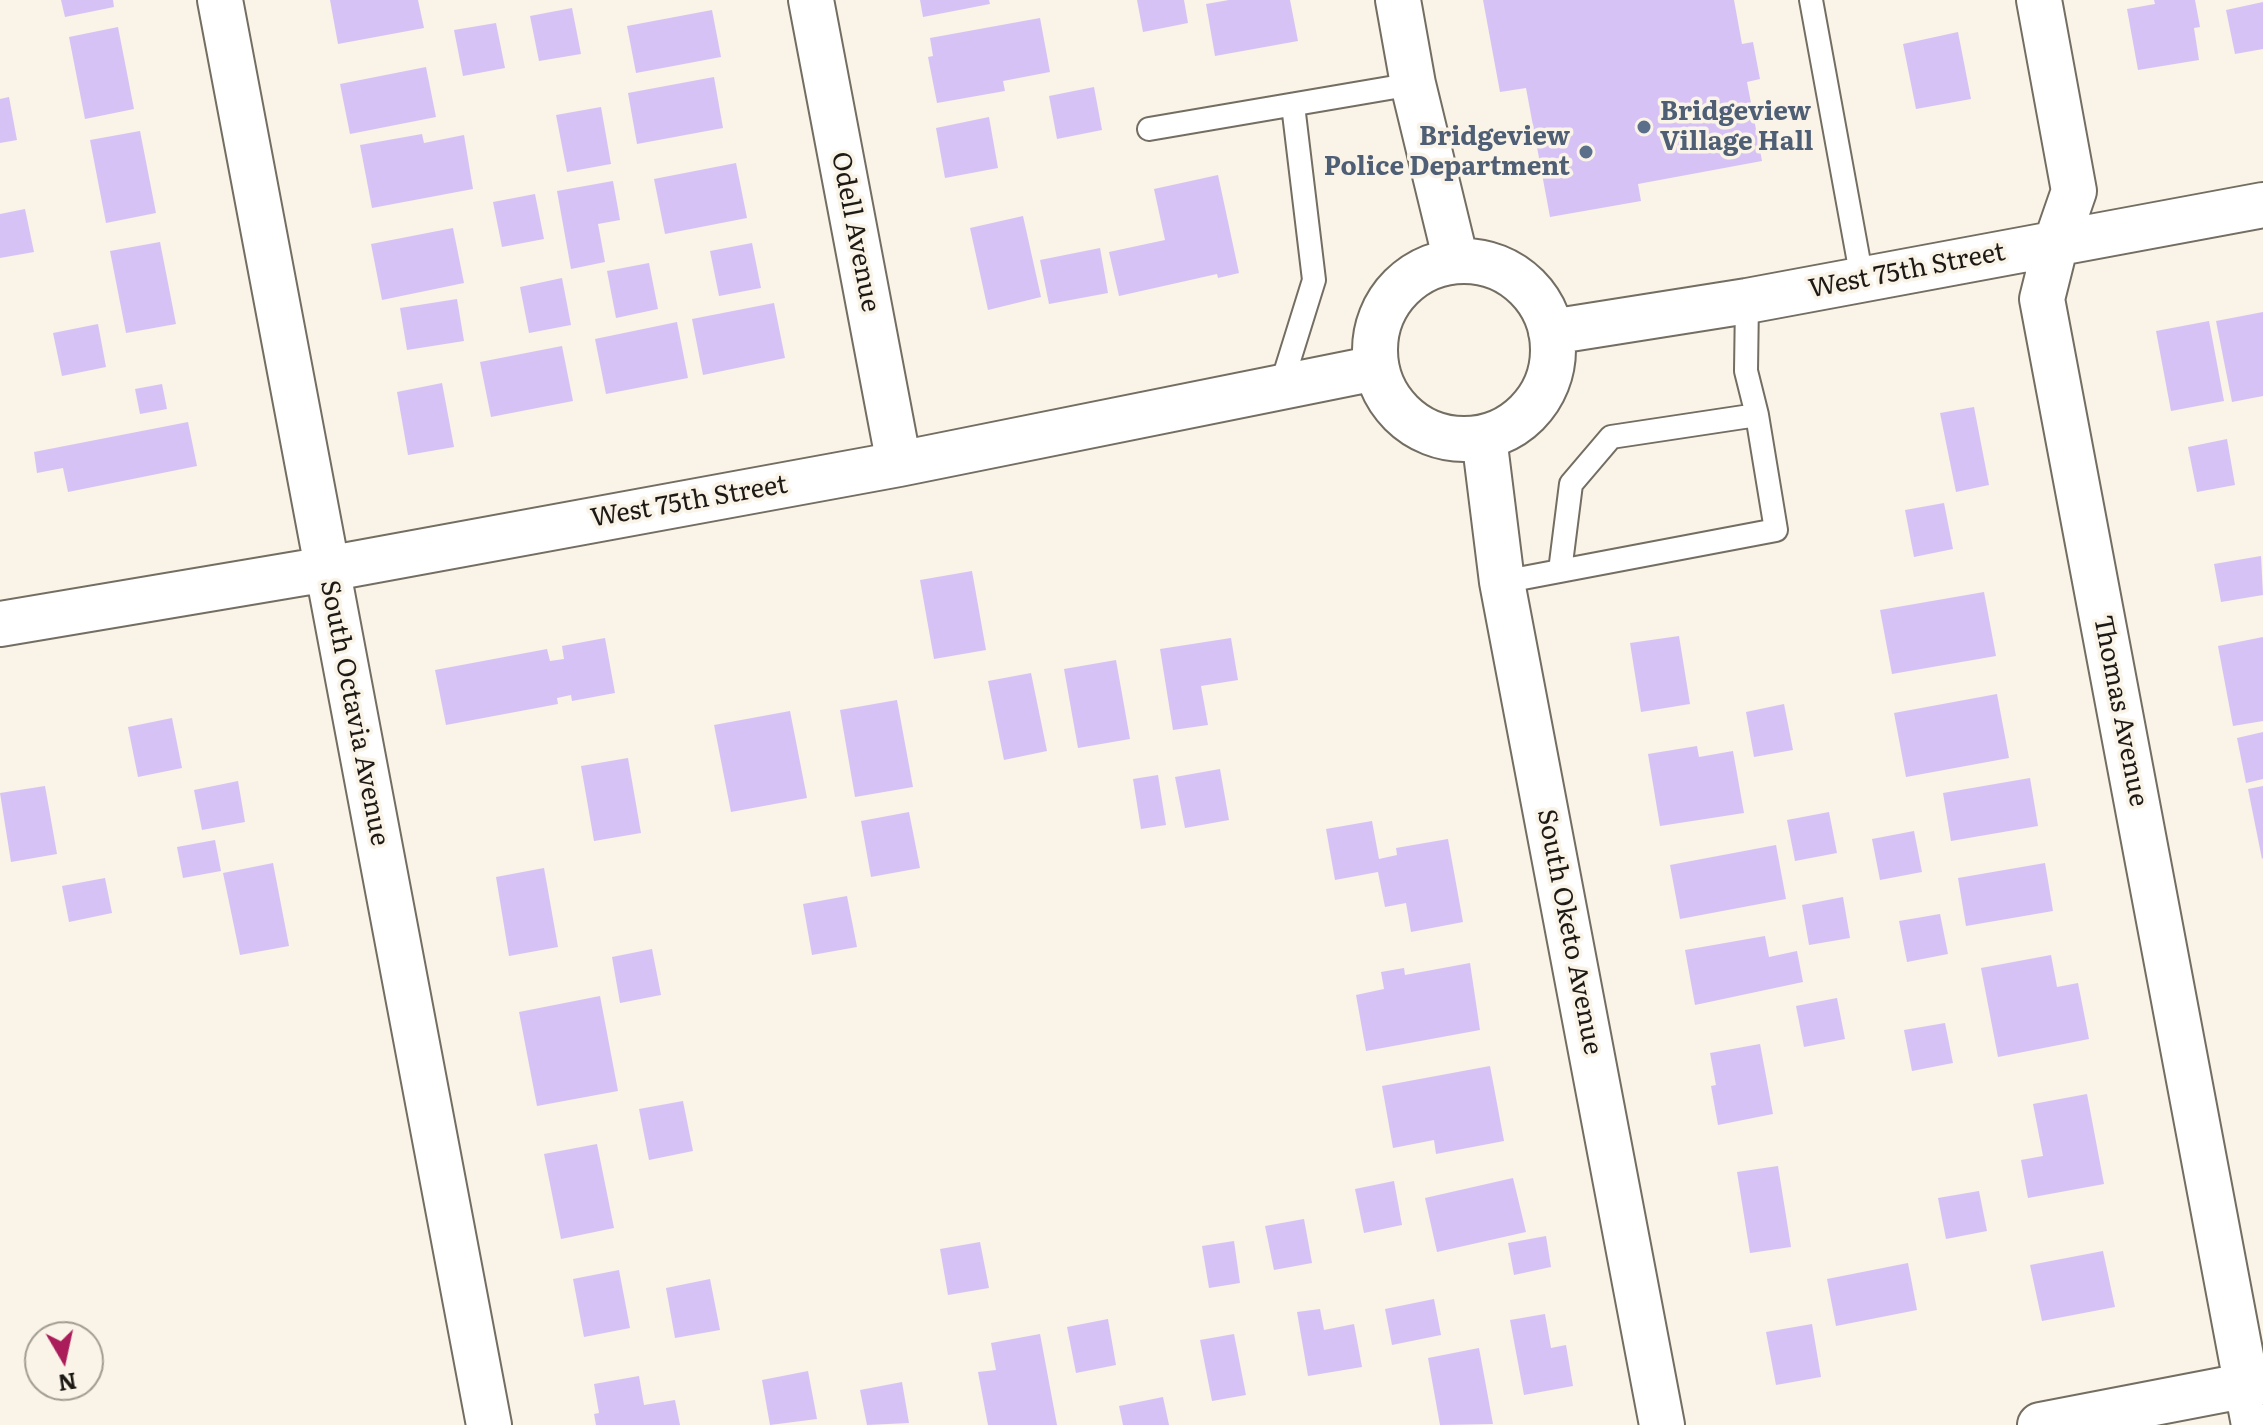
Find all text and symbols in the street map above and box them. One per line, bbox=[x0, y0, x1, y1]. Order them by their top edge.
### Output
place label: Bridgeview Village Hall bbox=[1660, 96, 1814, 158]
marker: Bridgeview Village Hall bbox=[1635, 118, 1653, 136]
place label: Bridgeview Police Department bbox=[1324, 121, 1570, 182]
marker: Bridgeview Police Department bbox=[1577, 143, 1595, 161]
street label: Odell Avenue bbox=[824, 149, 886, 315]
street label: West 75th Street bbox=[1806, 237, 2008, 305]
street label: West 75th Street bbox=[588, 469, 790, 535]
street label: South Octavia Avenue bbox=[313, 578, 395, 848]
street label: Thomas Avenue bbox=[2086, 613, 2154, 809]
street label: South Oketo Avenue bbox=[1530, 807, 1608, 1057]
north arrow bbox=[24, 1321, 104, 1401]
text: N bbox=[56, 1365, 79, 1401]

